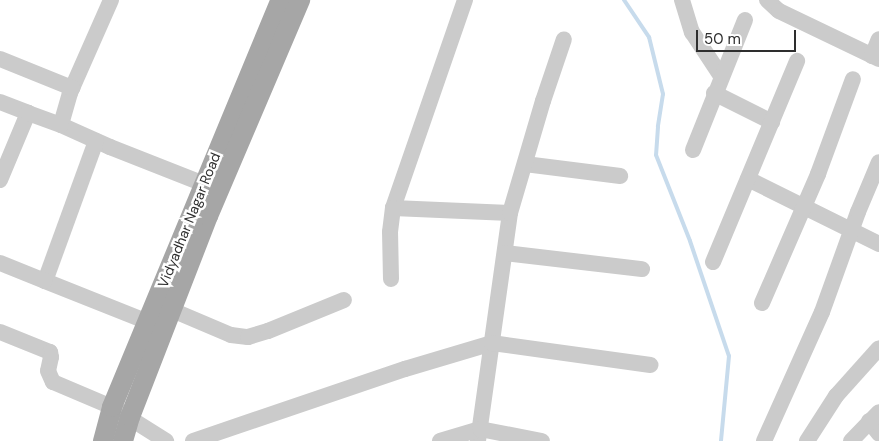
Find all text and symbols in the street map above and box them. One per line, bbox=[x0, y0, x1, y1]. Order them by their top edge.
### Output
scale bar bbox=[699, 20, 799, 52]
text: 50 m bbox=[704, 29, 741, 49]
street label: Vidyadhar Nagar Road bbox=[154, 150, 224, 290]

